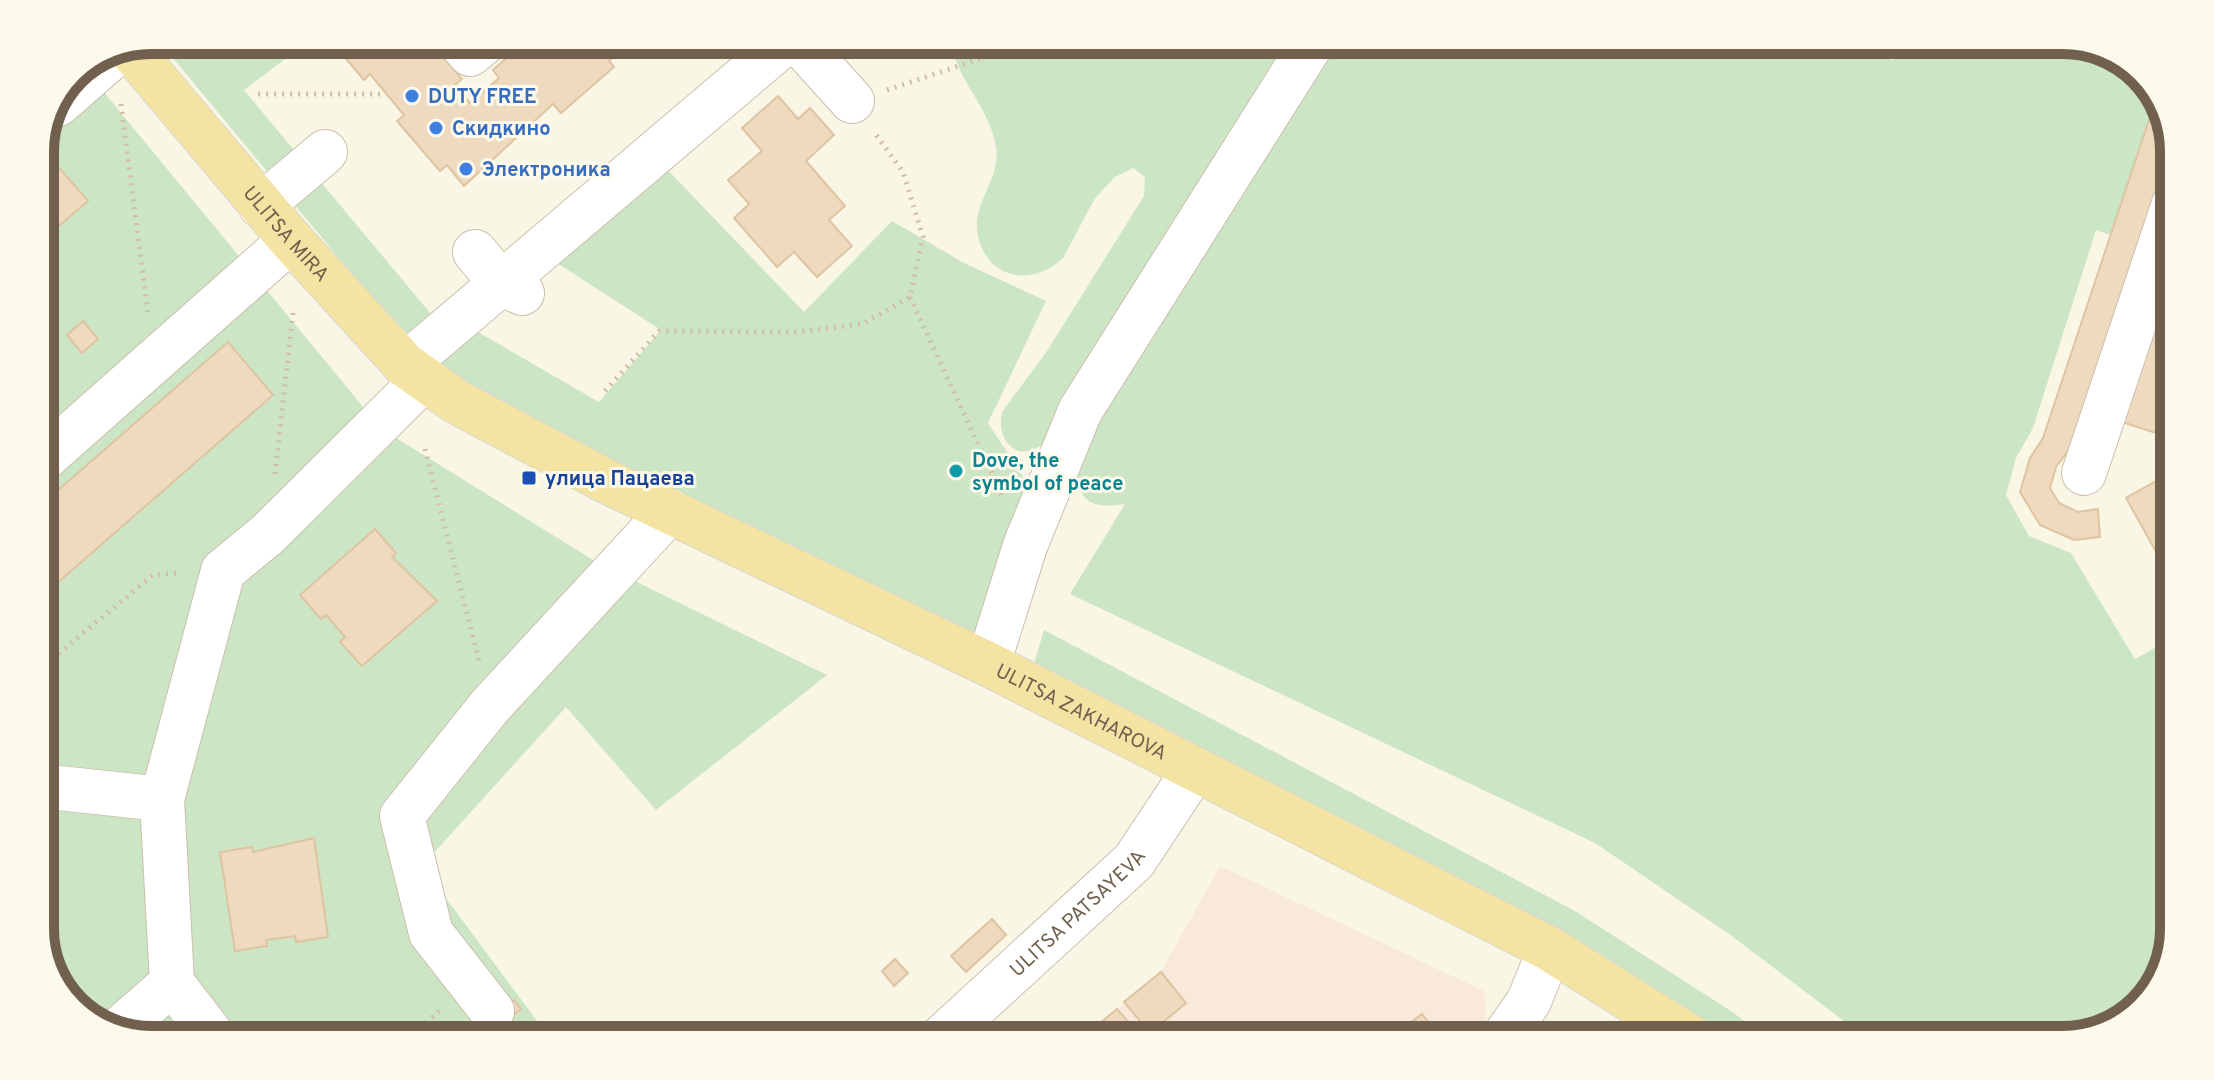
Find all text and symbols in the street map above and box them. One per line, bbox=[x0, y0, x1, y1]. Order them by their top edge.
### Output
place label: DUTY FREE bbox=[428, 85, 536, 111]
marker: DUTY FREE bbox=[403, 87, 421, 105]
place label: Скидкино bbox=[452, 117, 551, 143]
marker: Скидкино bbox=[427, 119, 445, 137]
place label: Электроника bbox=[482, 158, 611, 184]
marker: Электроника bbox=[457, 160, 475, 178]
street label: ULITSA MIRA bbox=[236, 181, 334, 288]
place label: Dove, the symbol of peace bbox=[972, 449, 1123, 498]
marker: Dove, the symbol of peace bbox=[947, 462, 965, 480]
place label: улица Пацаева bbox=[545, 467, 695, 493]
marker: улица Пацаева bbox=[520, 469, 538, 487]
street label: ULITSA ZAKHAROVA bbox=[991, 659, 1171, 768]
street label: ULITSA PATSAYEVA bbox=[1005, 845, 1153, 984]

